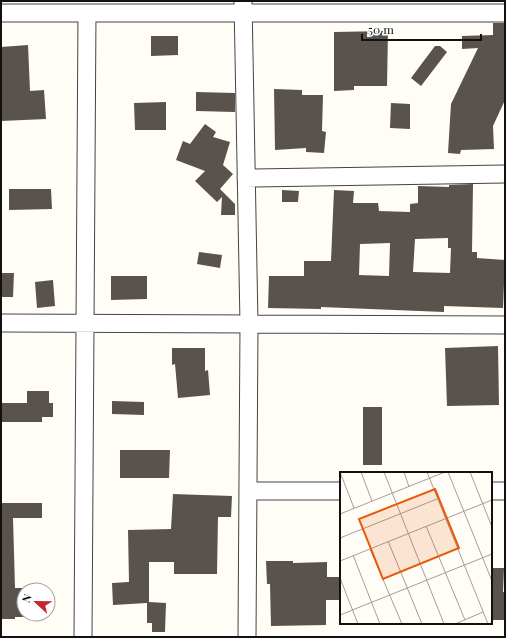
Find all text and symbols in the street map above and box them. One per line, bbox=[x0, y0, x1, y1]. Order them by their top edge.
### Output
scale bar bbox=[362, 16, 481, 42]
text: 50 m bbox=[368, 21, 394, 37]
inset map bbox=[340, 472, 492, 624]
north arrow bbox=[16, 582, 56, 622]
text: N bbox=[18, 592, 35, 605]

